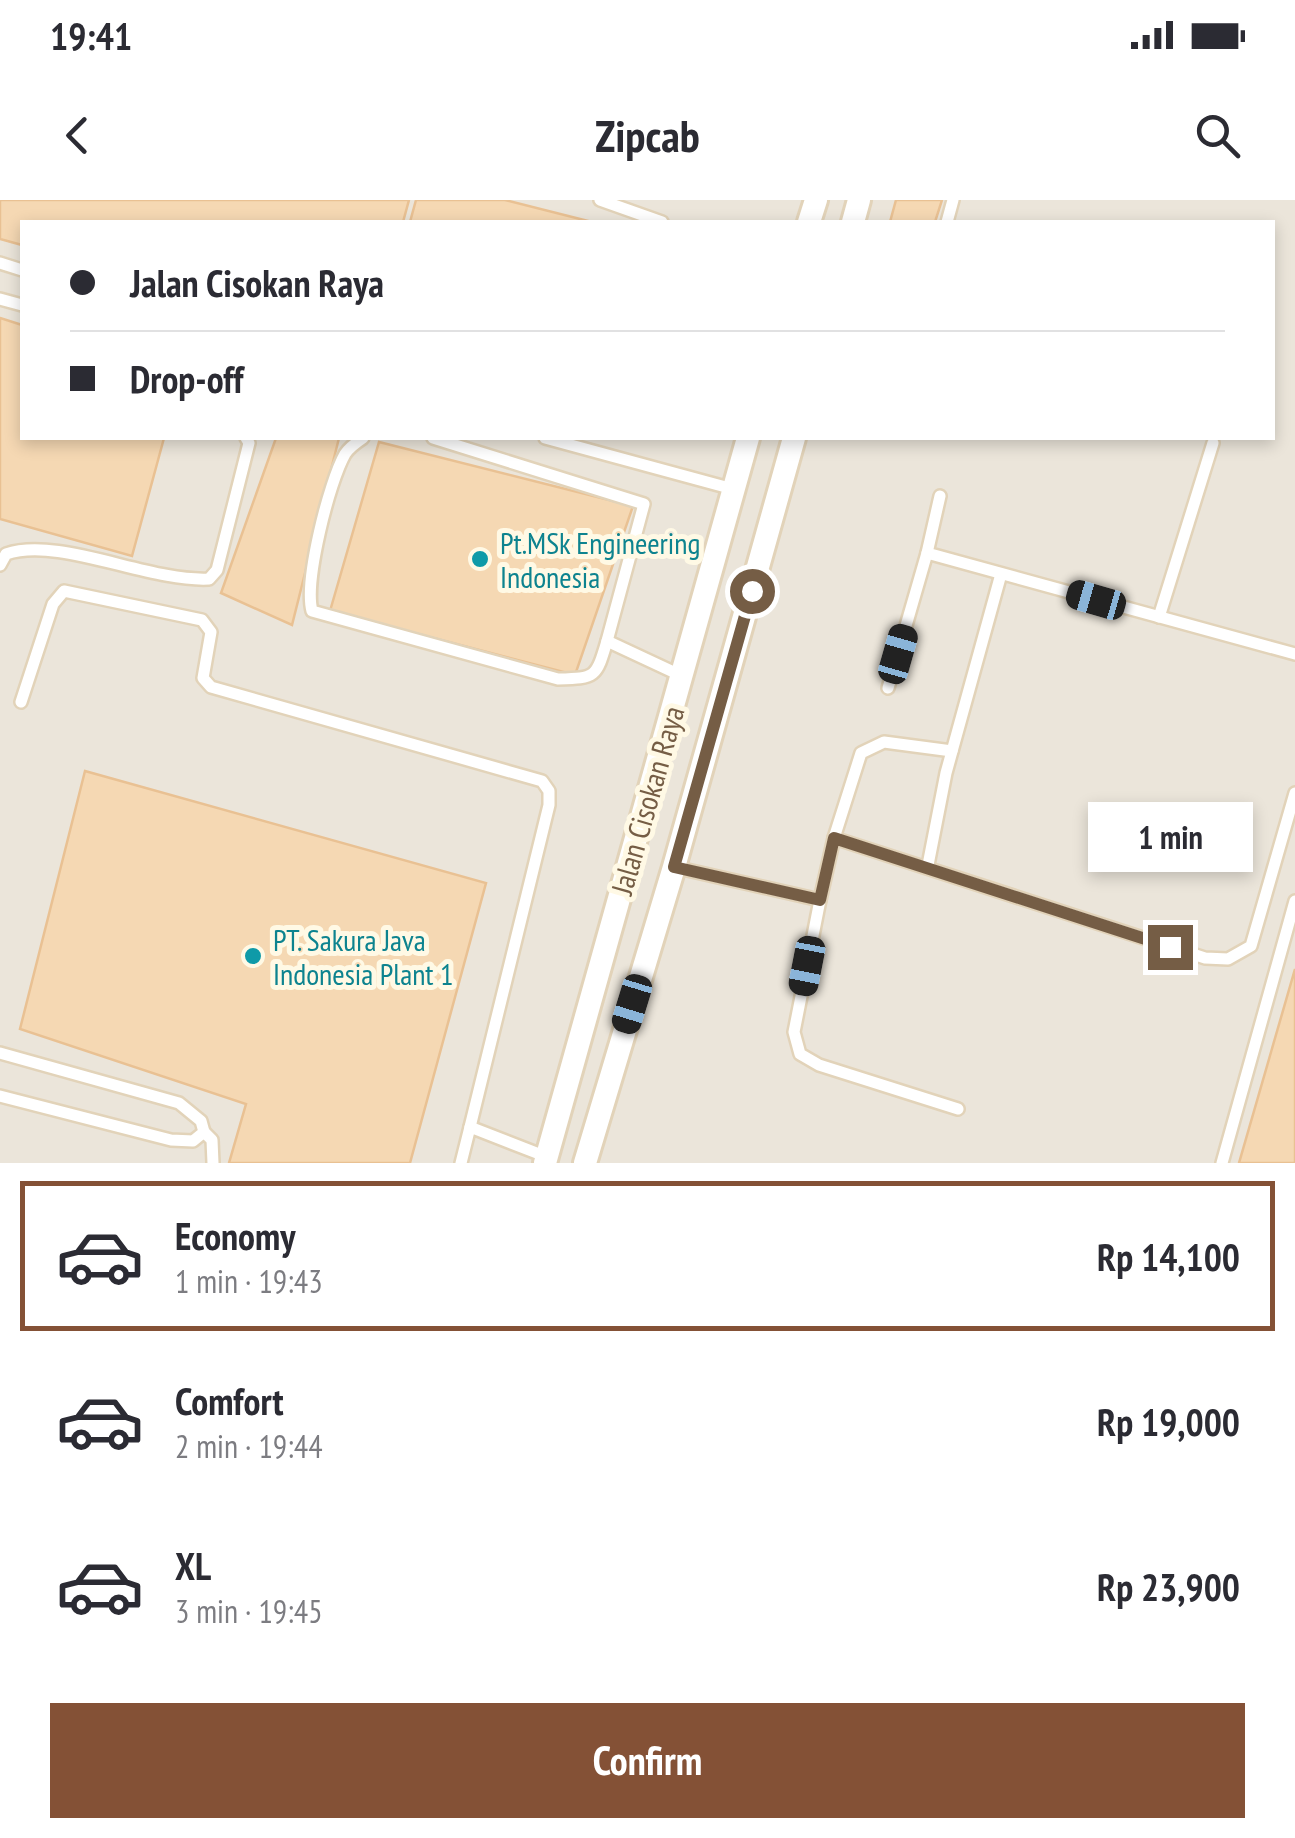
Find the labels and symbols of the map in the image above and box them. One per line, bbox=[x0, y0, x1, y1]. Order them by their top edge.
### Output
place label: Pt.MSk Engineering Indonesia bbox=[500, 523, 700, 596]
marker: Pt.MSk Engineering Indonesia bbox=[469, 548, 491, 570]
route start bbox=[730, 569, 775, 614]
car bbox=[1063, 577, 1129, 623]
car bbox=[875, 621, 921, 687]
street label: Jalan Cisokan Raya bbox=[601, 701, 692, 900]
callout: 1 min bbox=[1088, 802, 1252, 872]
place label: PT. Sakura Java Indonesia Plant 1 bbox=[273, 920, 453, 993]
route end bbox=[1148, 925, 1193, 970]
car bbox=[787, 934, 827, 998]
marker: PT. Sakura Java Indonesia Plant 1 bbox=[242, 945, 264, 967]
car bbox=[609, 971, 655, 1037]

